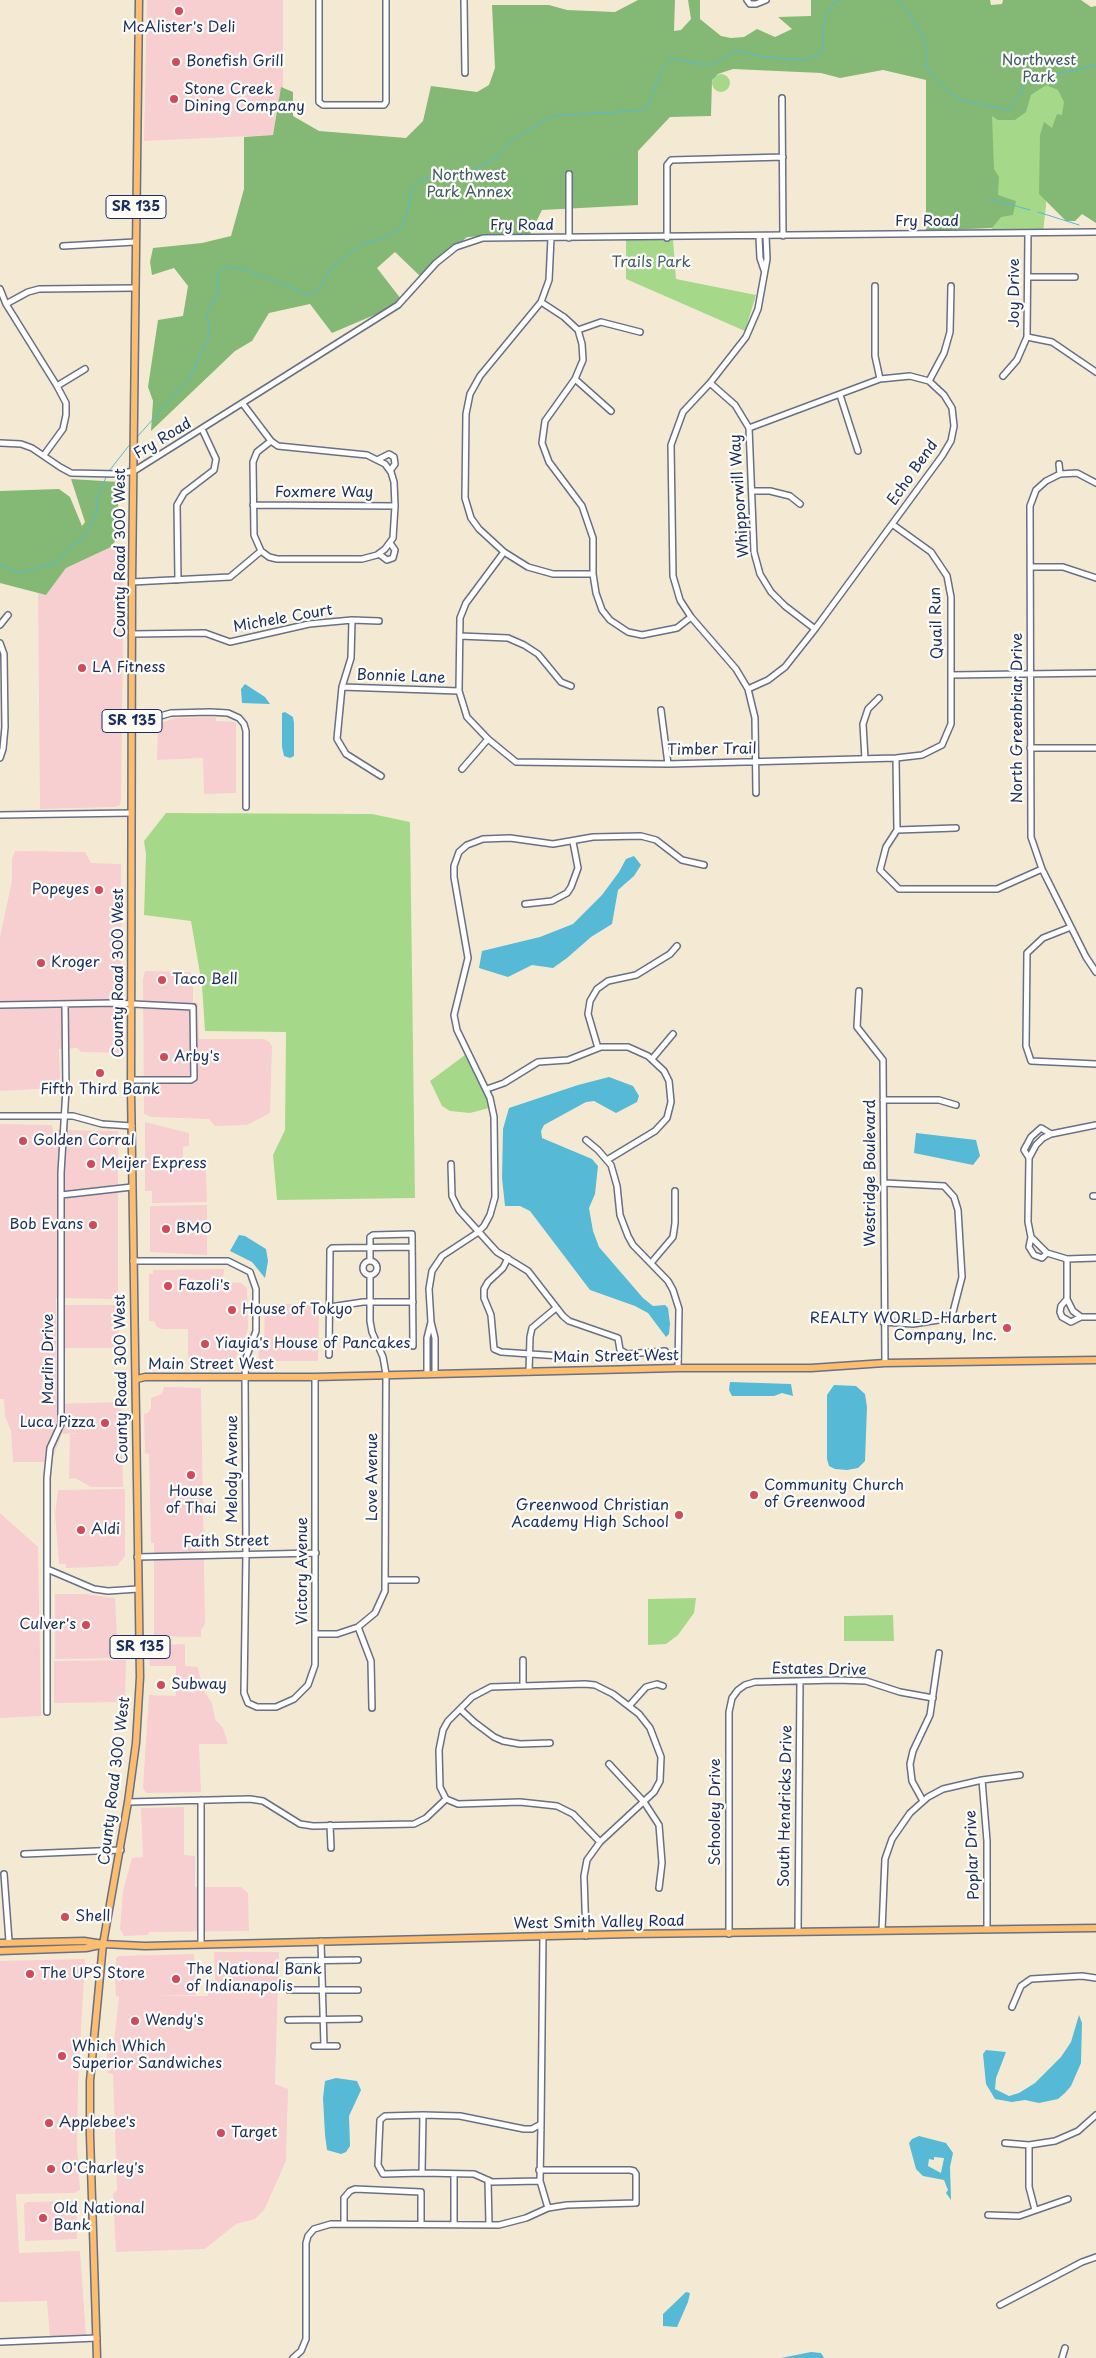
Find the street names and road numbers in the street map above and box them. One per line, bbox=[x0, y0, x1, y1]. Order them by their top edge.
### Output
road number: SR 135 bbox=[106, 196, 166, 218]
street label: Fry Road bbox=[895, 213, 959, 231]
street label: Fry Road bbox=[490, 217, 554, 235]
street label: Joy Drive bbox=[1006, 258, 1024, 328]
street label: Fry Road bbox=[131, 415, 195, 463]
street label: Whipporwill Way bbox=[727, 434, 753, 558]
street label: Echo Bend bbox=[884, 437, 942, 509]
street label: County Road 300 West bbox=[112, 468, 130, 638]
street label: Foxmere Way bbox=[275, 484, 373, 502]
street label: Quail Run bbox=[927, 586, 947, 660]
street label: Michele Court bbox=[232, 601, 334, 637]
street label: North Greenbriar Drive bbox=[1009, 633, 1027, 803]
street label: Bonnie Lane bbox=[356, 666, 446, 688]
road number: SR 135 bbox=[102, 709, 162, 732]
street label: Timber Trail bbox=[667, 740, 757, 760]
street label: County Road 300 West bbox=[110, 888, 128, 1058]
street label: Westridge Boulevard bbox=[862, 1099, 880, 1247]
street label: County Road 300 West bbox=[112, 1294, 132, 1464]
street label: Marlin Drive bbox=[40, 1314, 58, 1404]
street label: Main Street West bbox=[553, 1347, 679, 1367]
street label: Main Street West bbox=[148, 1356, 274, 1374]
street label: Melody Avenue bbox=[224, 1415, 242, 1523]
street label: Love Avenue bbox=[364, 1433, 382, 1521]
street label: Victory Avenue bbox=[294, 1517, 312, 1625]
street label: Faith Street bbox=[183, 1532, 269, 1552]
road number: SR 135 bbox=[110, 1635, 170, 1658]
street label: Estates Drive bbox=[771, 1660, 867, 1680]
street label: County Road 300 West bbox=[96, 1696, 134, 1866]
street label: South Hendricks Drive bbox=[776, 1725, 796, 1887]
street label: Schooley Drive bbox=[707, 1758, 725, 1866]
street label: Poplar Drive bbox=[962, 1810, 984, 1900]
street label: West Smith Valley Road bbox=[513, 1913, 685, 1933]

